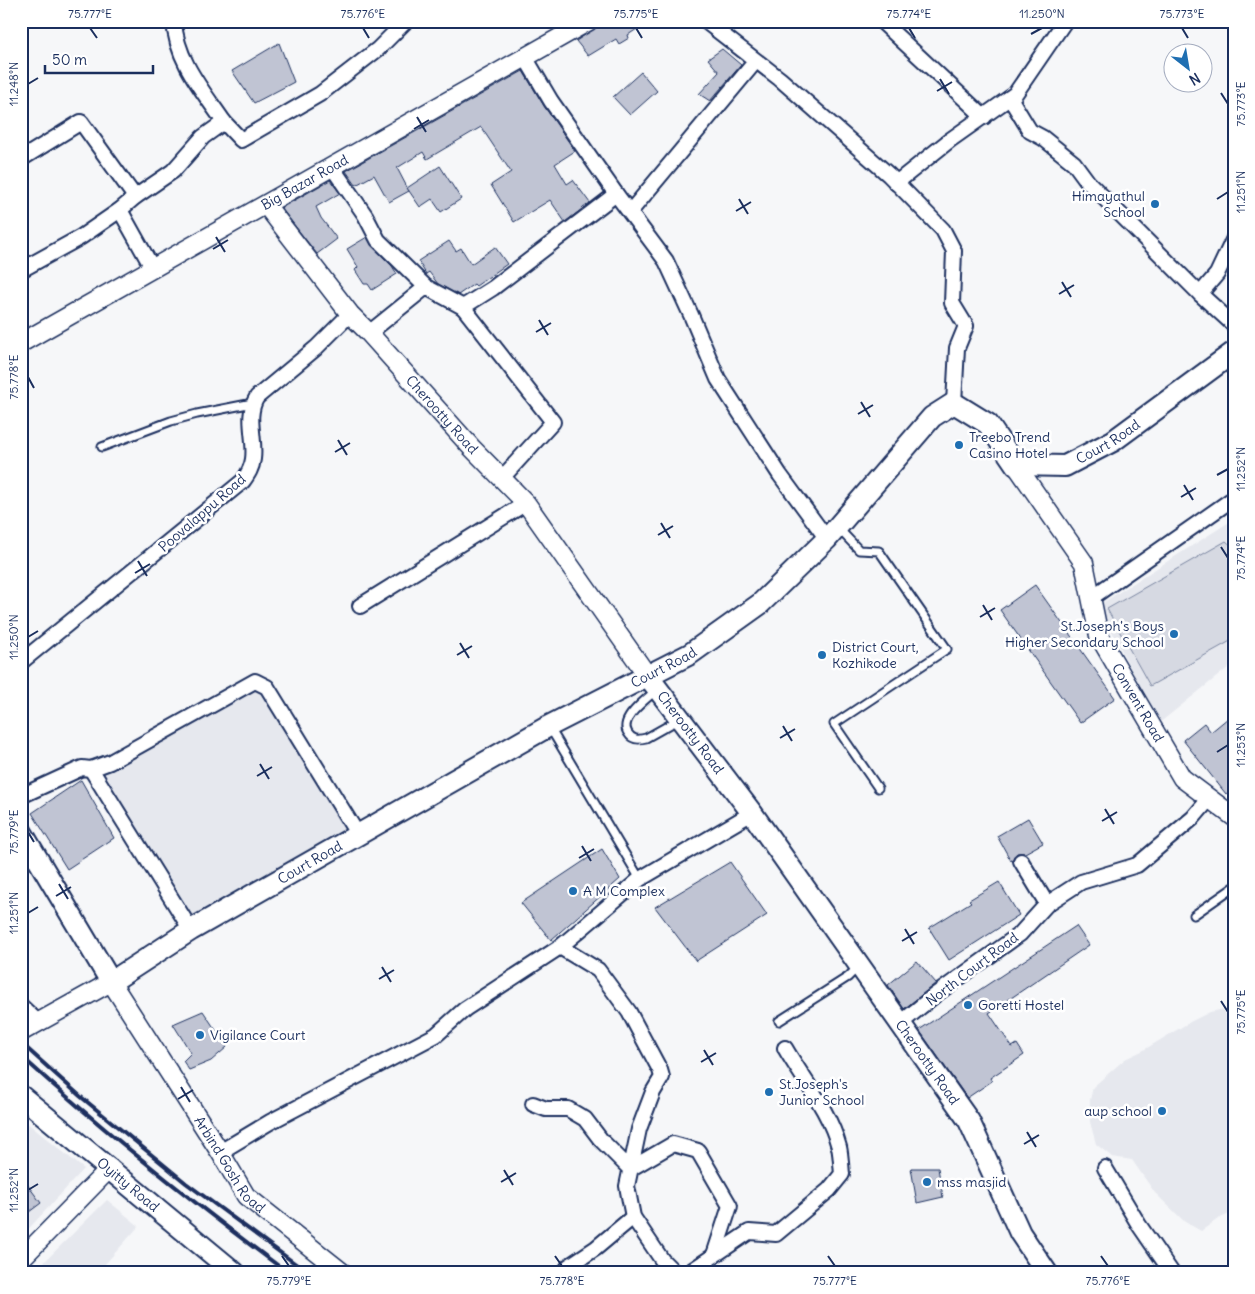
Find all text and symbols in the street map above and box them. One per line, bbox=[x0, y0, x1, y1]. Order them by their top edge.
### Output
text: 75.777°E bbox=[68, 6, 112, 21]
text: 75.776°E bbox=[341, 6, 385, 21]
text: 75.775°E bbox=[614, 6, 659, 21]
text: 75.774°E bbox=[887, 6, 931, 21]
text: 11.250°N bbox=[1019, 6, 1065, 21]
text: 75.773°E bbox=[1160, 6, 1204, 21]
scale bar bbox=[45, 42, 152, 74]
north arrow bbox=[1162, 42, 1212, 92]
text: 50 m bbox=[52, 50, 87, 69]
text: 11.248°N bbox=[6, 62, 21, 106]
text: N bbox=[1186, 69, 1203, 89]
text: 75.773°E bbox=[1233, 82, 1248, 126]
street label: Big Bazar Road bbox=[258, 150, 351, 214]
text: 11.251°N bbox=[1233, 171, 1248, 213]
place label: Himayathul School bbox=[1072, 187, 1145, 221]
marker: Himayathul School bbox=[1149, 198, 1161, 210]
text: 75.778°E bbox=[6, 354, 21, 400]
street label: Cherootty Road bbox=[402, 371, 482, 458]
street label: Court Road bbox=[1073, 415, 1143, 468]
place label: Treebo Trend Casino Hotel bbox=[969, 428, 1050, 462]
marker: Treebo Trend Casino Hotel bbox=[953, 439, 965, 451]
text: 11.252°N bbox=[1233, 447, 1248, 491]
street label: Poovalappu Road bbox=[155, 470, 249, 556]
text: 75.774°E bbox=[1233, 536, 1248, 580]
text: 11.250°N bbox=[6, 614, 21, 660]
place label: St.Joseph's Boys Higher Secondary School bbox=[1005, 617, 1164, 651]
marker: St.Joseph's Boys Higher Secondary School bbox=[1168, 628, 1180, 640]
place label: District Court, Kozhikode bbox=[832, 638, 919, 672]
street label: Court Road bbox=[628, 643, 700, 692]
marker: District Court, Kozhikode bbox=[816, 649, 828, 661]
street label: Convent Road bbox=[1108, 660, 1168, 745]
street label: Cherootty Road bbox=[653, 687, 728, 777]
text: 11.253°N bbox=[1233, 723, 1248, 767]
text: 75.779°E bbox=[6, 810, 21, 855]
street label: Court Road bbox=[274, 837, 345, 888]
place label: A M Complex bbox=[583, 882, 665, 900]
marker: A M Complex bbox=[567, 885, 579, 897]
text: 11.251°N bbox=[6, 892, 21, 934]
street label: North Court Road bbox=[922, 928, 1022, 1010]
text: 75.775°E bbox=[1233, 990, 1248, 1035]
place label: Goretti Hostel bbox=[978, 996, 1064, 1014]
marker: Goretti Hostel bbox=[962, 999, 974, 1011]
street label: Cherootty Road bbox=[891, 1016, 963, 1108]
place label: Vigilance Court bbox=[210, 1026, 306, 1044]
marker: Vigilance Court bbox=[194, 1029, 206, 1041]
place label: St.Joseph's Junior School bbox=[779, 1075, 864, 1109]
marker: St.Joseph's Junior School bbox=[763, 1086, 775, 1098]
place label: aup school bbox=[1084, 1102, 1152, 1120]
marker: aup school bbox=[1156, 1105, 1168, 1117]
street label: Arbind Gosh Road bbox=[190, 1113, 269, 1217]
street label: Oyitty Road bbox=[93, 1154, 163, 1216]
text: 11.252°N bbox=[6, 1168, 21, 1212]
place label: mss masjid bbox=[937, 1173, 1006, 1191]
marker: mss masjid bbox=[921, 1176, 933, 1188]
text: 75.779°E bbox=[267, 1273, 312, 1288]
text: 75.778°E bbox=[539, 1273, 585, 1288]
text: 75.777°E bbox=[813, 1273, 857, 1288]
text: 75.776°E bbox=[1086, 1273, 1130, 1288]

